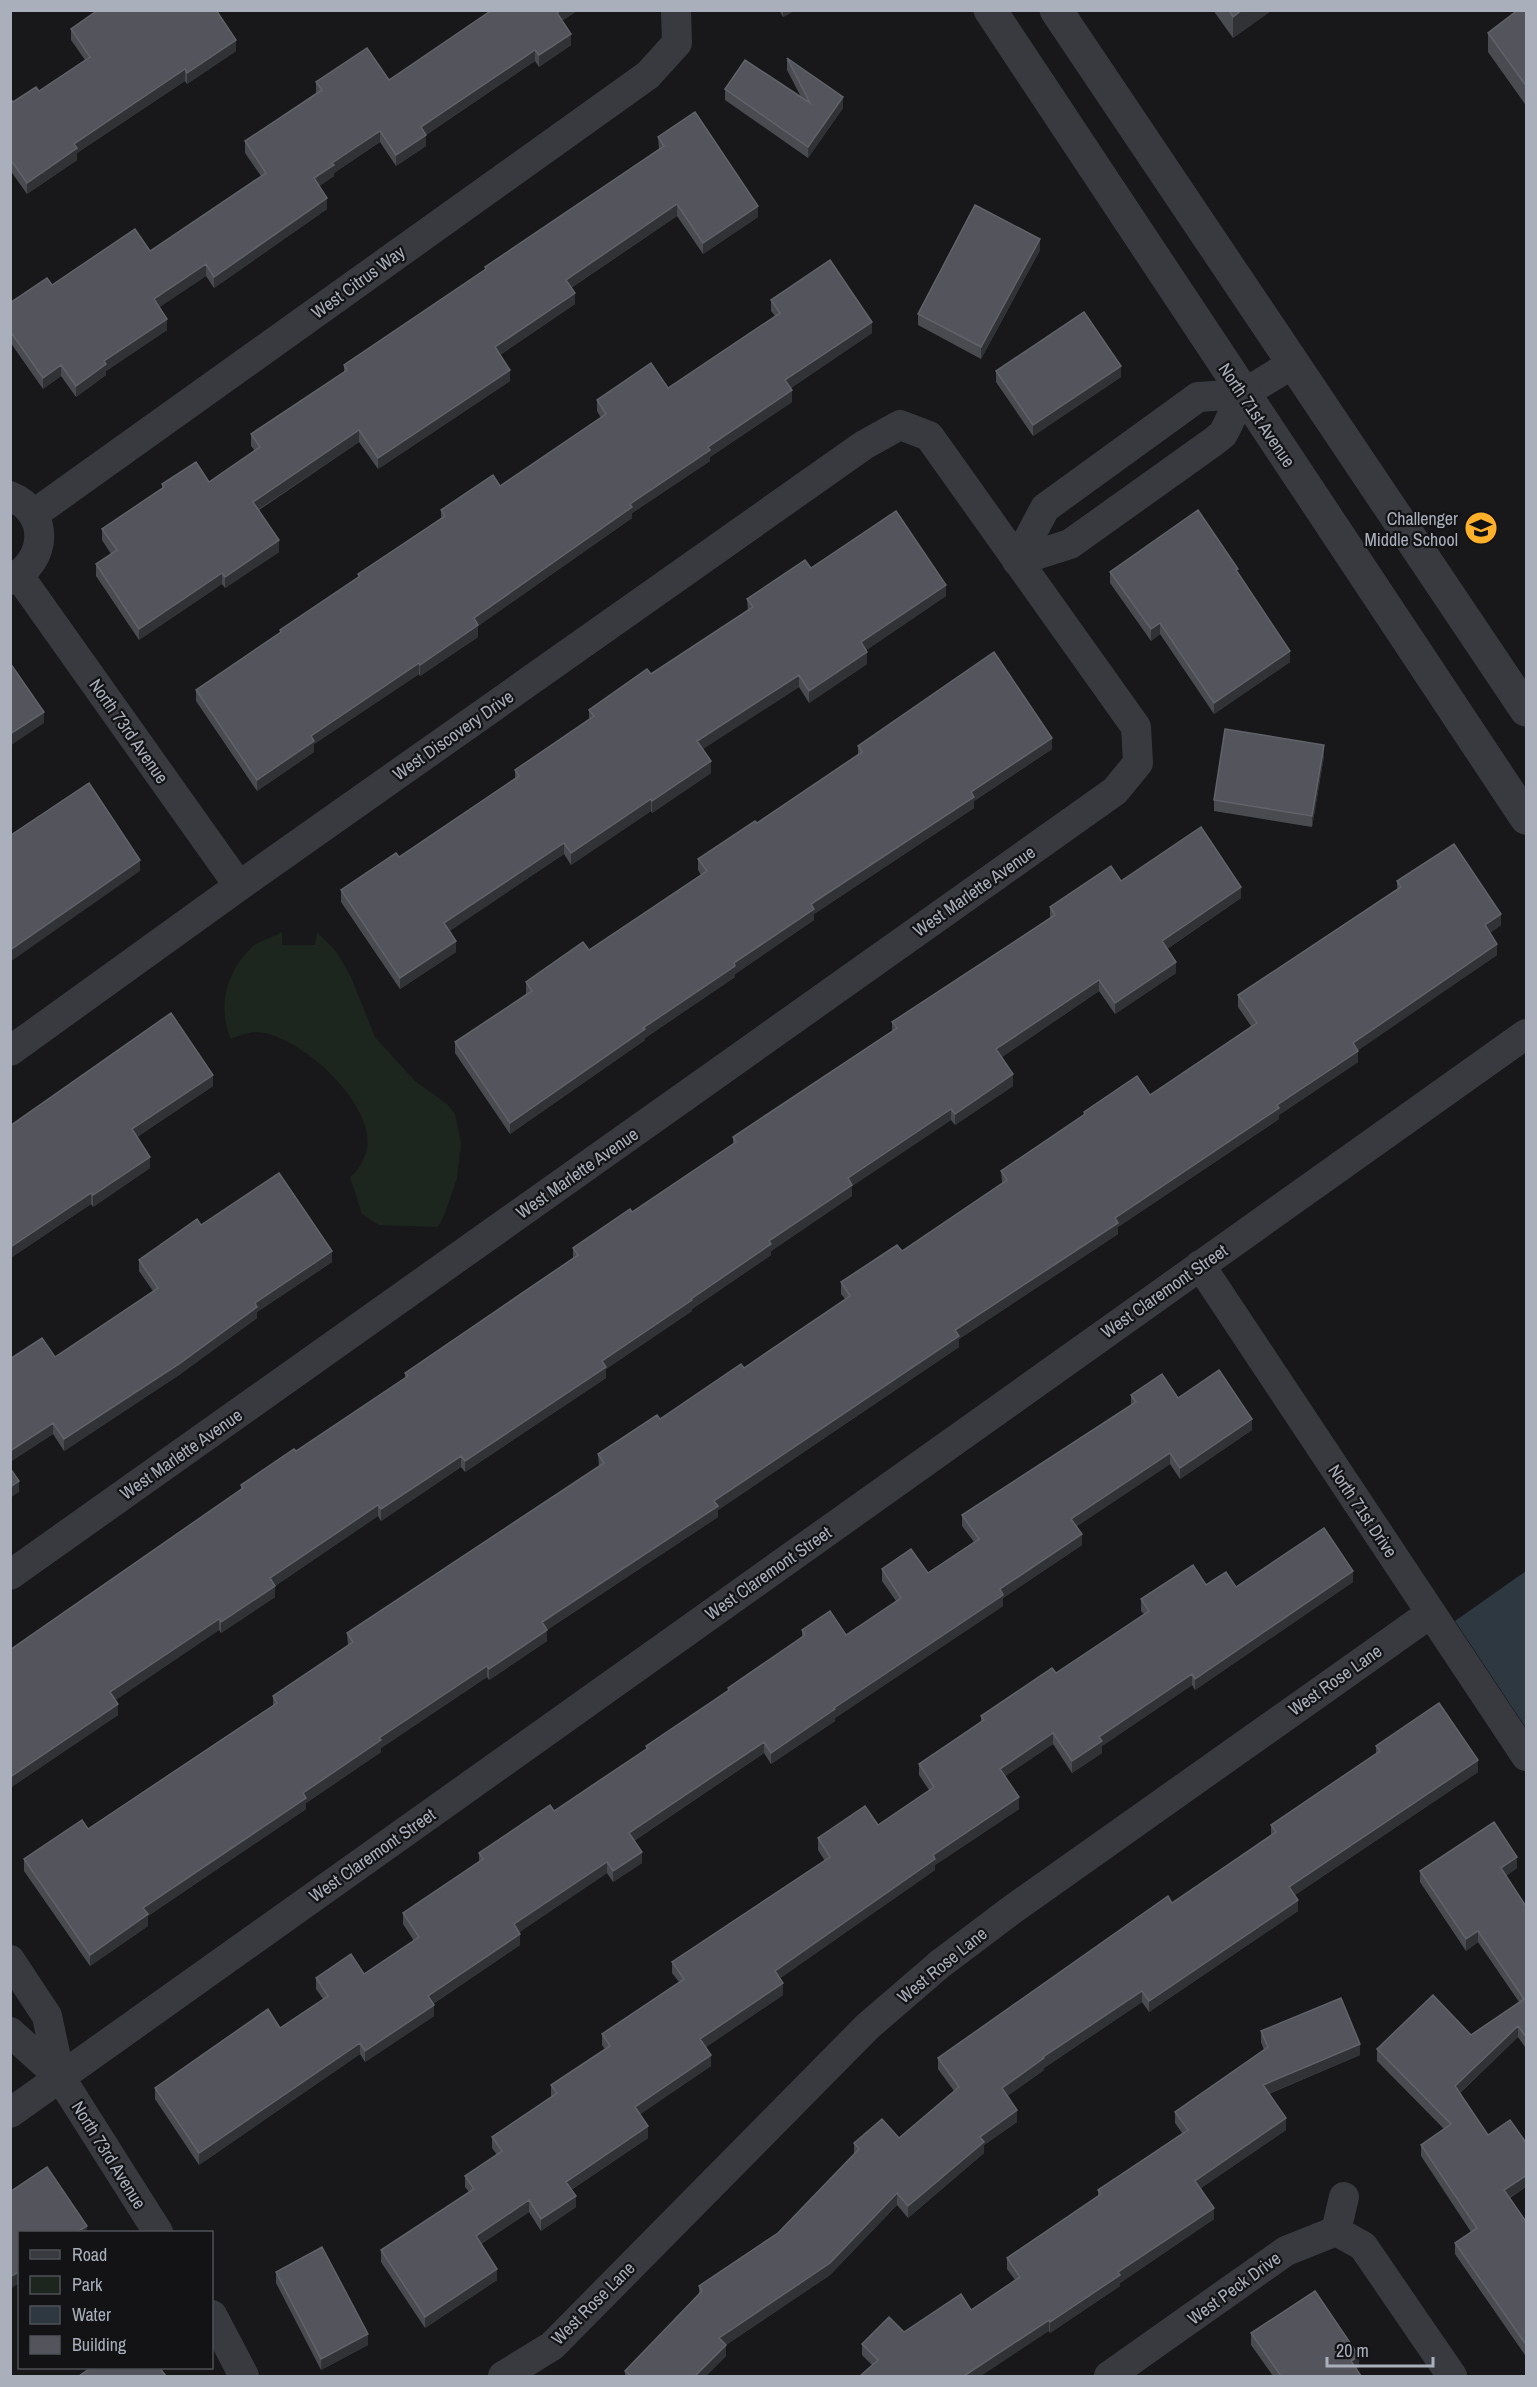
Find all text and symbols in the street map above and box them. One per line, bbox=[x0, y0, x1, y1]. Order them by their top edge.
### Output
street label: West Citrus Way bbox=[306, 239, 410, 324]
street label: North 71st Avenue bbox=[1213, 358, 1301, 472]
place label: Challenger Middle School bbox=[1364, 506, 1458, 552]
school or university icon: Challenger Middle School bbox=[1463, 510, 1499, 546]
street label: North 73rd Avenue bbox=[84, 674, 174, 788]
street label: West Discovery Drive bbox=[387, 684, 519, 786]
street label: West Marlette Avenue bbox=[908, 839, 1040, 943]
street label: West Marlette Avenue bbox=[511, 1121, 643, 1225]
street label: West Claremont Street bbox=[1096, 1238, 1232, 1344]
street label: West Marlette Avenue bbox=[115, 1402, 247, 1506]
street label: North 71st Drive bbox=[1323, 1459, 1403, 1563]
street label: West Claremont Street bbox=[700, 1520, 836, 1626]
street label: West Rose Lane bbox=[1283, 1639, 1387, 1721]
street label: West Claremont Street bbox=[304, 1802, 440, 1908]
street label: West Rose Lane bbox=[892, 1921, 992, 2009]
street label: North 73rd Avenue bbox=[66, 2096, 152, 2214]
legend bbox=[18, 2231, 213, 2369]
text: Road bbox=[72, 2242, 107, 2267]
street label: West Peck Drive bbox=[1182, 2246, 1286, 2330]
street label: West Rose Lane bbox=[546, 2256, 640, 2350]
text: Park bbox=[72, 2272, 103, 2297]
text: Water bbox=[72, 2302, 111, 2327]
scale bar bbox=[1327, 2330, 1434, 2368]
text: Building bbox=[72, 2332, 127, 2357]
text: 20 m bbox=[1336, 2338, 1369, 2363]

